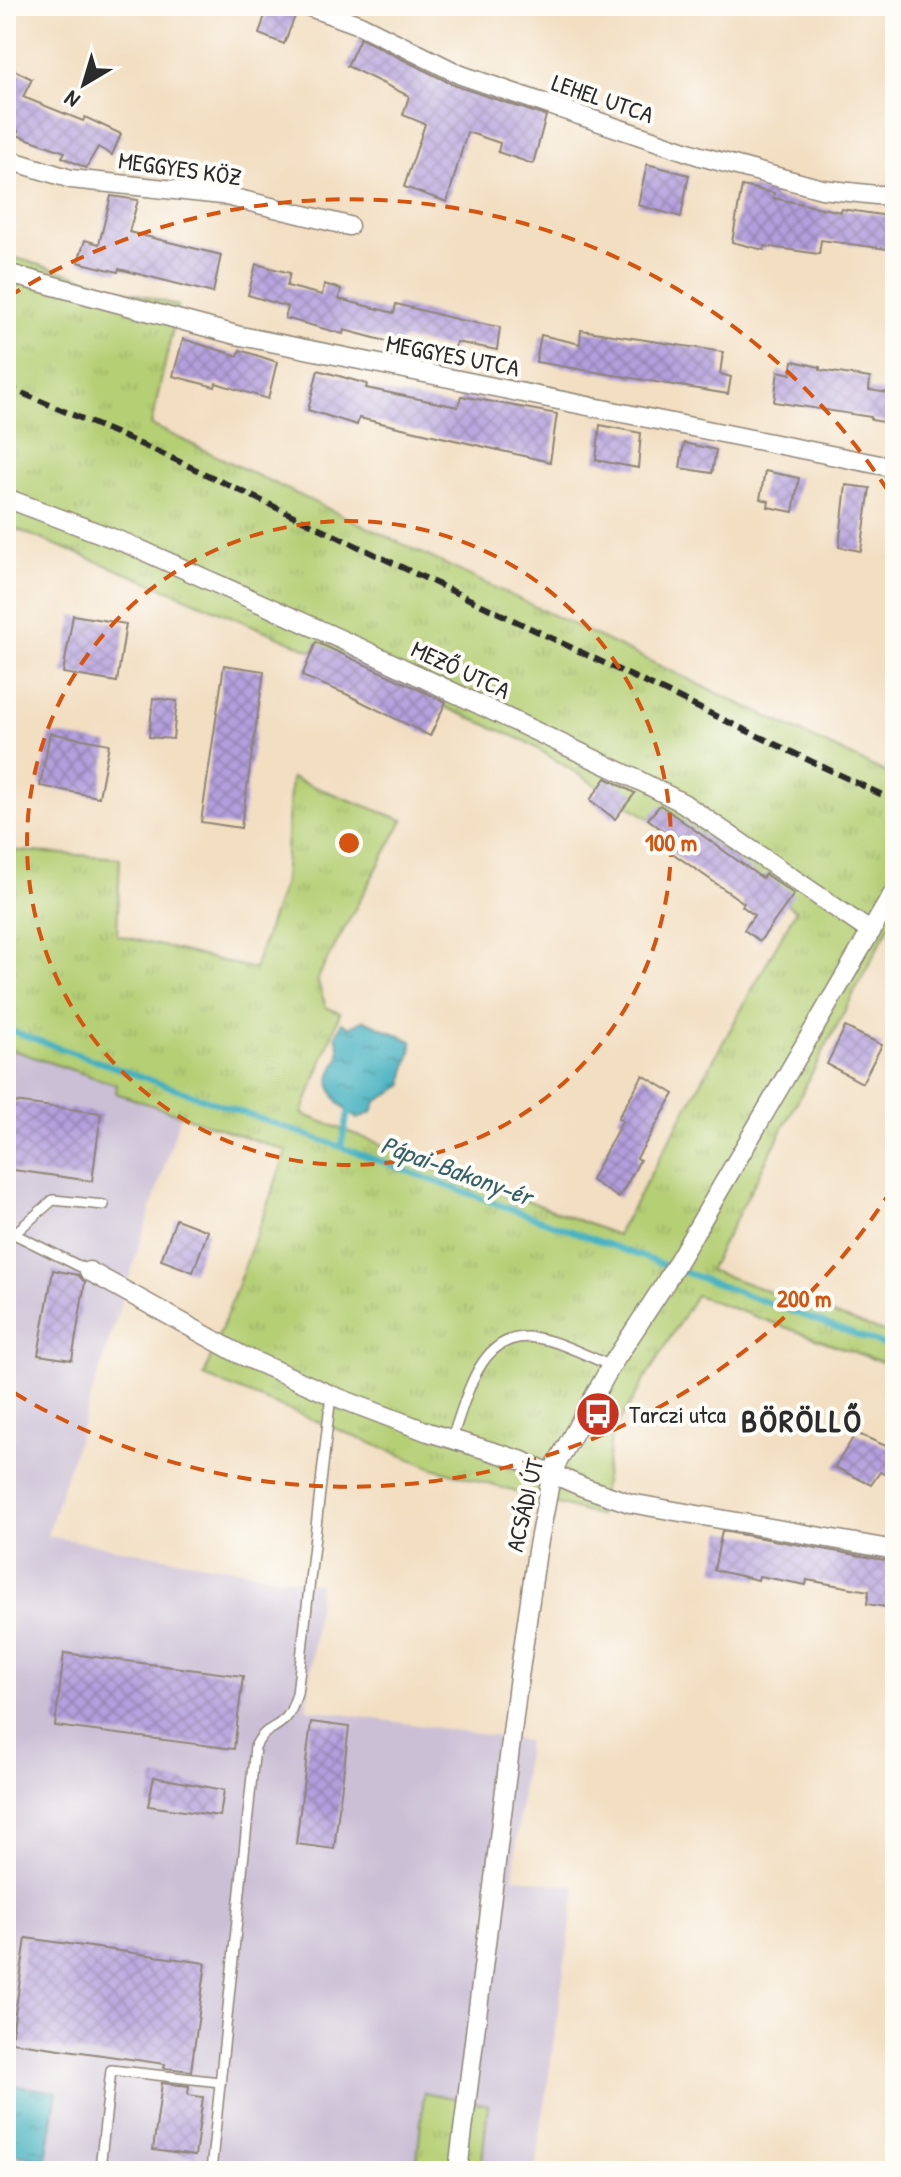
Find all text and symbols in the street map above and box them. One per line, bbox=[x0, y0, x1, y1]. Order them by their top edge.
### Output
north arrow bbox=[44, 44, 124, 124]
street label: LEHEL UTCA bbox=[548, 66, 658, 130]
text: N bbox=[58, 84, 86, 115]
street label: MEGGYES KÖZ bbox=[117, 144, 243, 192]
street label: MEGGYES UTCA bbox=[384, 326, 523, 384]
street label: MEZŐ UTCA bbox=[407, 632, 516, 706]
text: 100 m bbox=[645, 826, 697, 858]
centre of rings bbox=[335, 829, 363, 857]
water label: Pápai-Bakony-ér bbox=[376, 1126, 540, 1216]
text: 200 m bbox=[777, 1282, 831, 1314]
bus stop icon: Tarczi utca bbox=[574, 1390, 622, 1438]
place label: Tarczi utca bbox=[629, 1398, 726, 1430]
district label: BÖRÖLLŐ bbox=[741, 1399, 863, 1442]
street label: ACSÁDI ÚT bbox=[498, 1455, 550, 1555]

